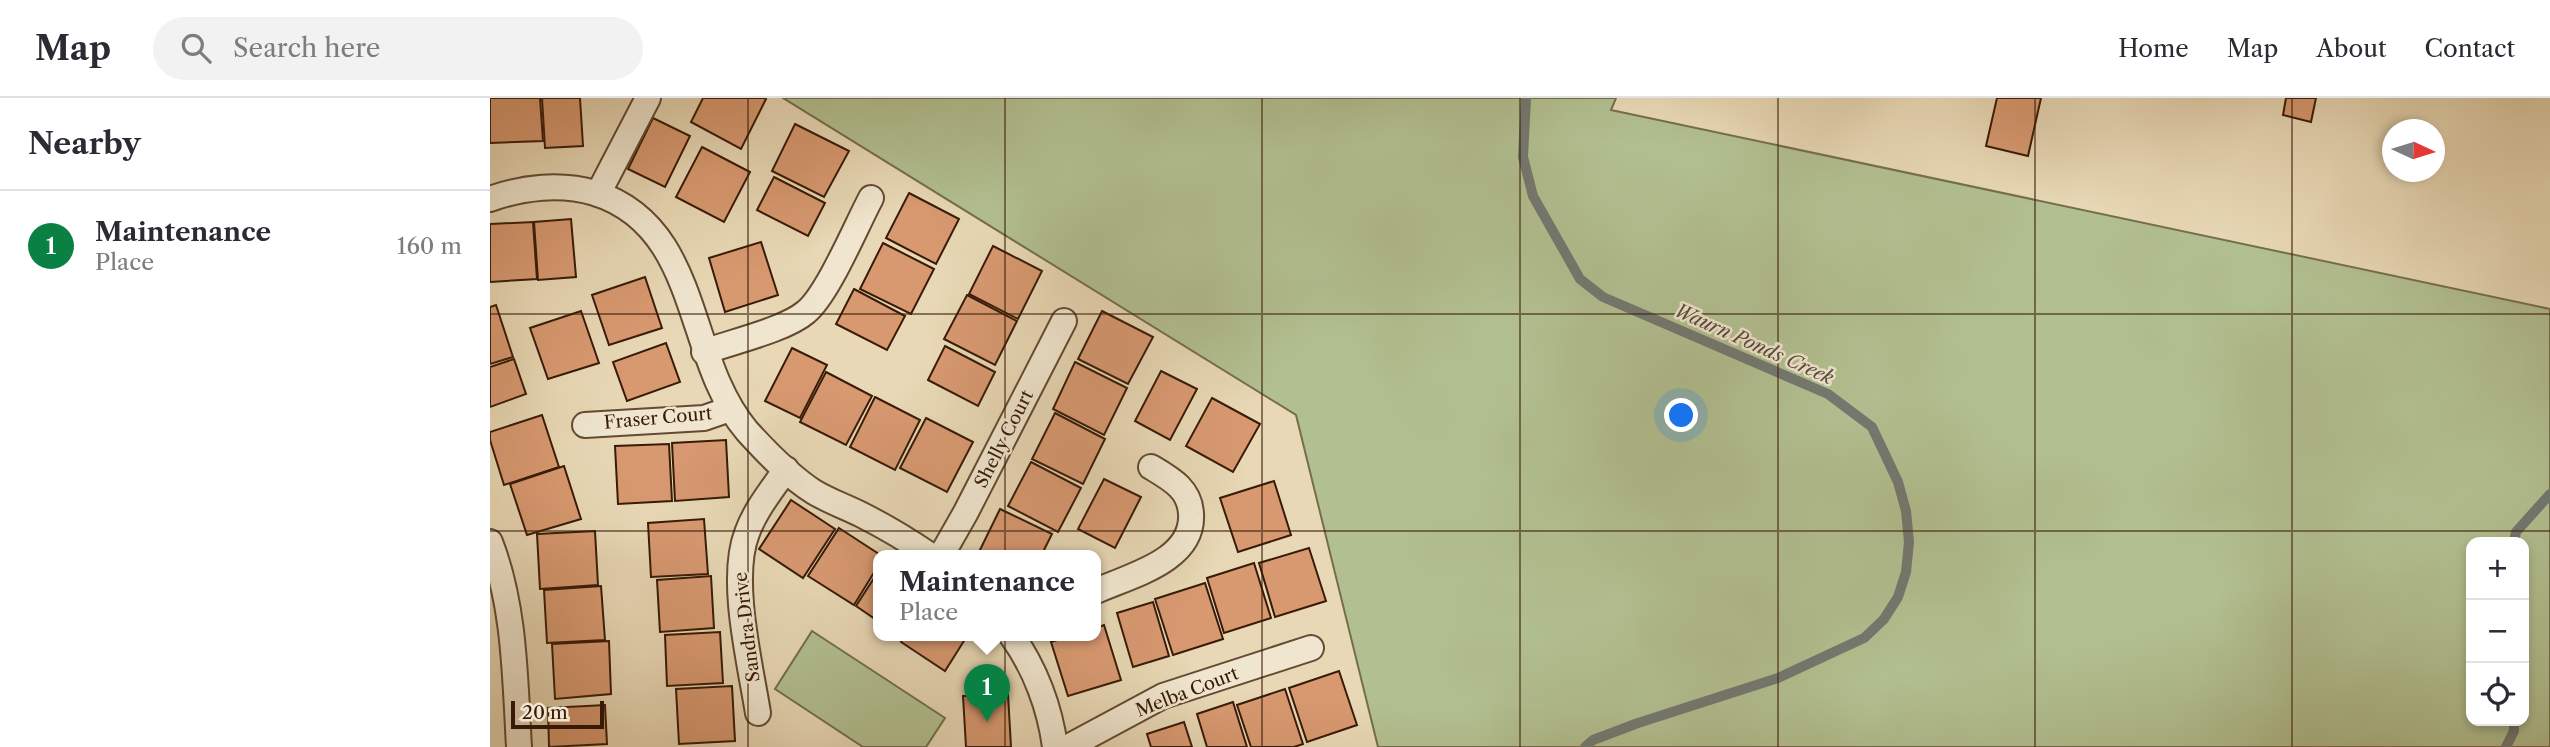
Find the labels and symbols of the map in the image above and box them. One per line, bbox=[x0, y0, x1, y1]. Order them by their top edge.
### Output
north arrow bbox=[2382, 119, 2445, 182]
water label: Waurn Ponds Creek bbox=[1671, 299, 1837, 389]
street label: Shelly Court bbox=[970, 386, 1038, 492]
your location bbox=[1664, 398, 1698, 432]
street label: Fraser Court bbox=[603, 402, 714, 434]
street label: Sandra Drive bbox=[729, 571, 765, 683]
street label: Melba Court bbox=[1133, 662, 1242, 722]
pin: 1 bbox=[964, 664, 1010, 722]
scale bar bbox=[511, 698, 604, 730]

